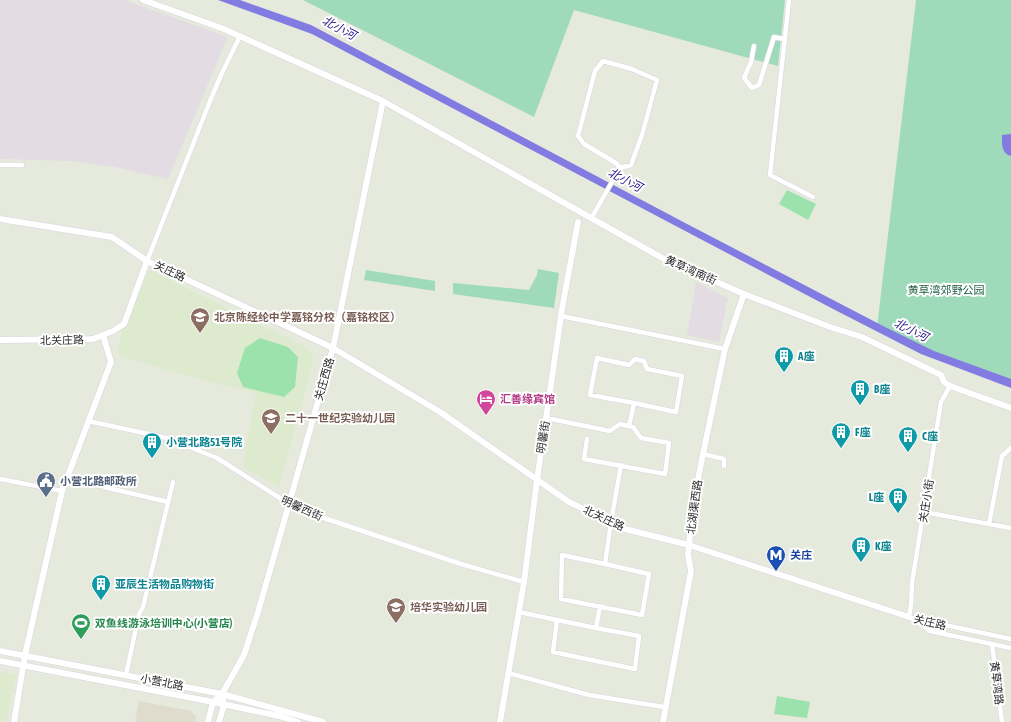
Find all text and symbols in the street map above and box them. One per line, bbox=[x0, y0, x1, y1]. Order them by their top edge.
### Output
water label: 北小河 bbox=[320, 13, 360, 44]
water label: 北小河 bbox=[606, 165, 646, 196]
street label: 黄草湾南街 bbox=[663, 253, 719, 287]
street label: 关庄路 bbox=[153, 259, 187, 283]
park label: 黄草湾郊野公园 bbox=[908, 284, 985, 296]
school or university icon: 北京陈经纶中学嘉铭分校（嘉铭校区） bbox=[189, 306, 211, 334]
place label: 北京陈经纶中学嘉铭分校（嘉铭校区） bbox=[214, 311, 401, 323]
water label: 北小河 bbox=[892, 316, 932, 345]
street label: 北关庄路 bbox=[40, 334, 84, 346]
building icon: A座 bbox=[773, 345, 795, 373]
place label: A座 bbox=[797, 350, 814, 362]
street label: 关庄西路 bbox=[312, 356, 336, 402]
building icon: B座 bbox=[849, 378, 871, 406]
place label: B座 bbox=[874, 383, 890, 395]
hotel icon: 汇善缘宾馆 bbox=[475, 388, 497, 416]
place label: 汇善缘宾馆 bbox=[500, 393, 555, 405]
school or university icon: 二十一世纪实验幼儿园 bbox=[260, 407, 282, 435]
place label: 二十一世纪实验幼儿园 bbox=[285, 412, 395, 424]
street label: 明馨街 bbox=[534, 420, 552, 454]
building icon: F座 bbox=[830, 421, 852, 449]
building icon: C座 bbox=[897, 425, 919, 453]
place label: F座 bbox=[855, 426, 870, 438]
place label: C座 bbox=[922, 430, 938, 442]
building icon: 小营北路51号院 bbox=[141, 431, 163, 459]
place label: 小营北路51号院 bbox=[166, 436, 242, 448]
public building icon: 小营北路邮政所 bbox=[35, 470, 57, 498]
place label: 小营北路邮政所 bbox=[60, 475, 137, 487]
street label: 关庄小街 bbox=[917, 478, 935, 524]
street label: 北湖渠西路 bbox=[684, 479, 704, 535]
building icon: L座 bbox=[887, 486, 909, 514]
place label: L座 bbox=[869, 491, 884, 503]
street label: 明馨西街 bbox=[279, 494, 325, 522]
street label: 北关庄路 bbox=[582, 503, 626, 533]
building icon: K座 bbox=[850, 535, 872, 563]
place label: K座 bbox=[875, 540, 891, 552]
metro station icon: 关庄 bbox=[765, 544, 787, 572]
place label: 关庄 bbox=[790, 549, 812, 561]
building icon: 亚辰生活物品购物街 bbox=[90, 573, 112, 601]
place label: 亚辰生活物品购物街 bbox=[115, 578, 214, 590]
school or university icon: 培华实验幼儿园 bbox=[385, 596, 407, 624]
place label: 培华实验幼儿园 bbox=[410, 601, 487, 613]
sports icon: 双鱼线游泳培训中心(小营店) bbox=[70, 612, 92, 640]
street label: 关庄路 bbox=[913, 612, 947, 632]
place label: 双鱼线游泳培训中心(小营店) bbox=[95, 617, 233, 629]
street label: 黄草湾路 bbox=[988, 660, 1006, 706]
street label: 小营北路 bbox=[139, 672, 185, 692]

